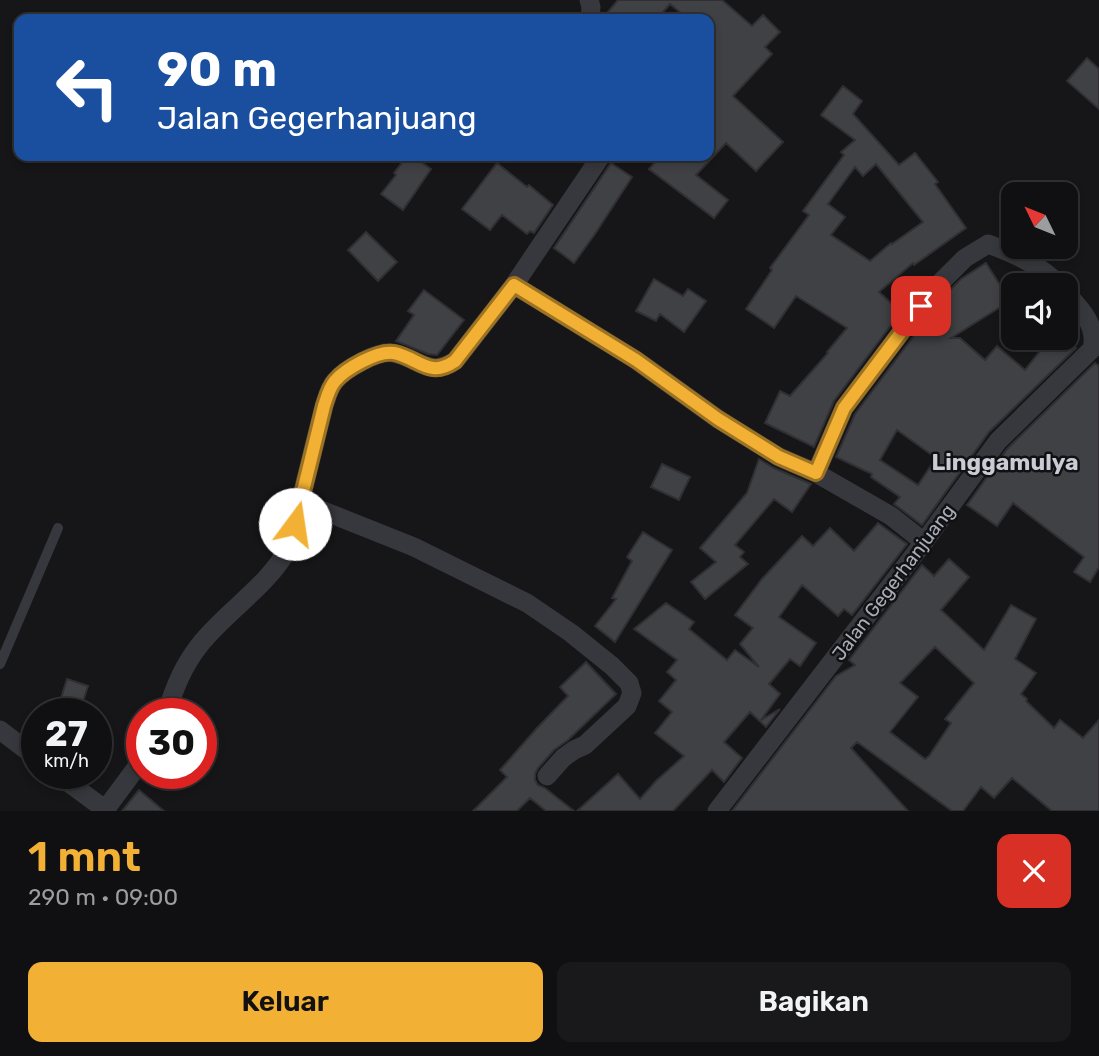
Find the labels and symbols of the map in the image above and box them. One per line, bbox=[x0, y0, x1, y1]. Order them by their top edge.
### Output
north arrow bbox=[1001, 182, 1078, 259]
pin bbox=[891, 276, 951, 336]
district label: Linggamulya bbox=[931, 448, 1079, 476]
position arrow bbox=[258, 487, 332, 561]
street label: Jalan Gegerhanjuang bbox=[827, 500, 960, 665]
speed limit sign: 30 bbox=[126, 698, 217, 789]

